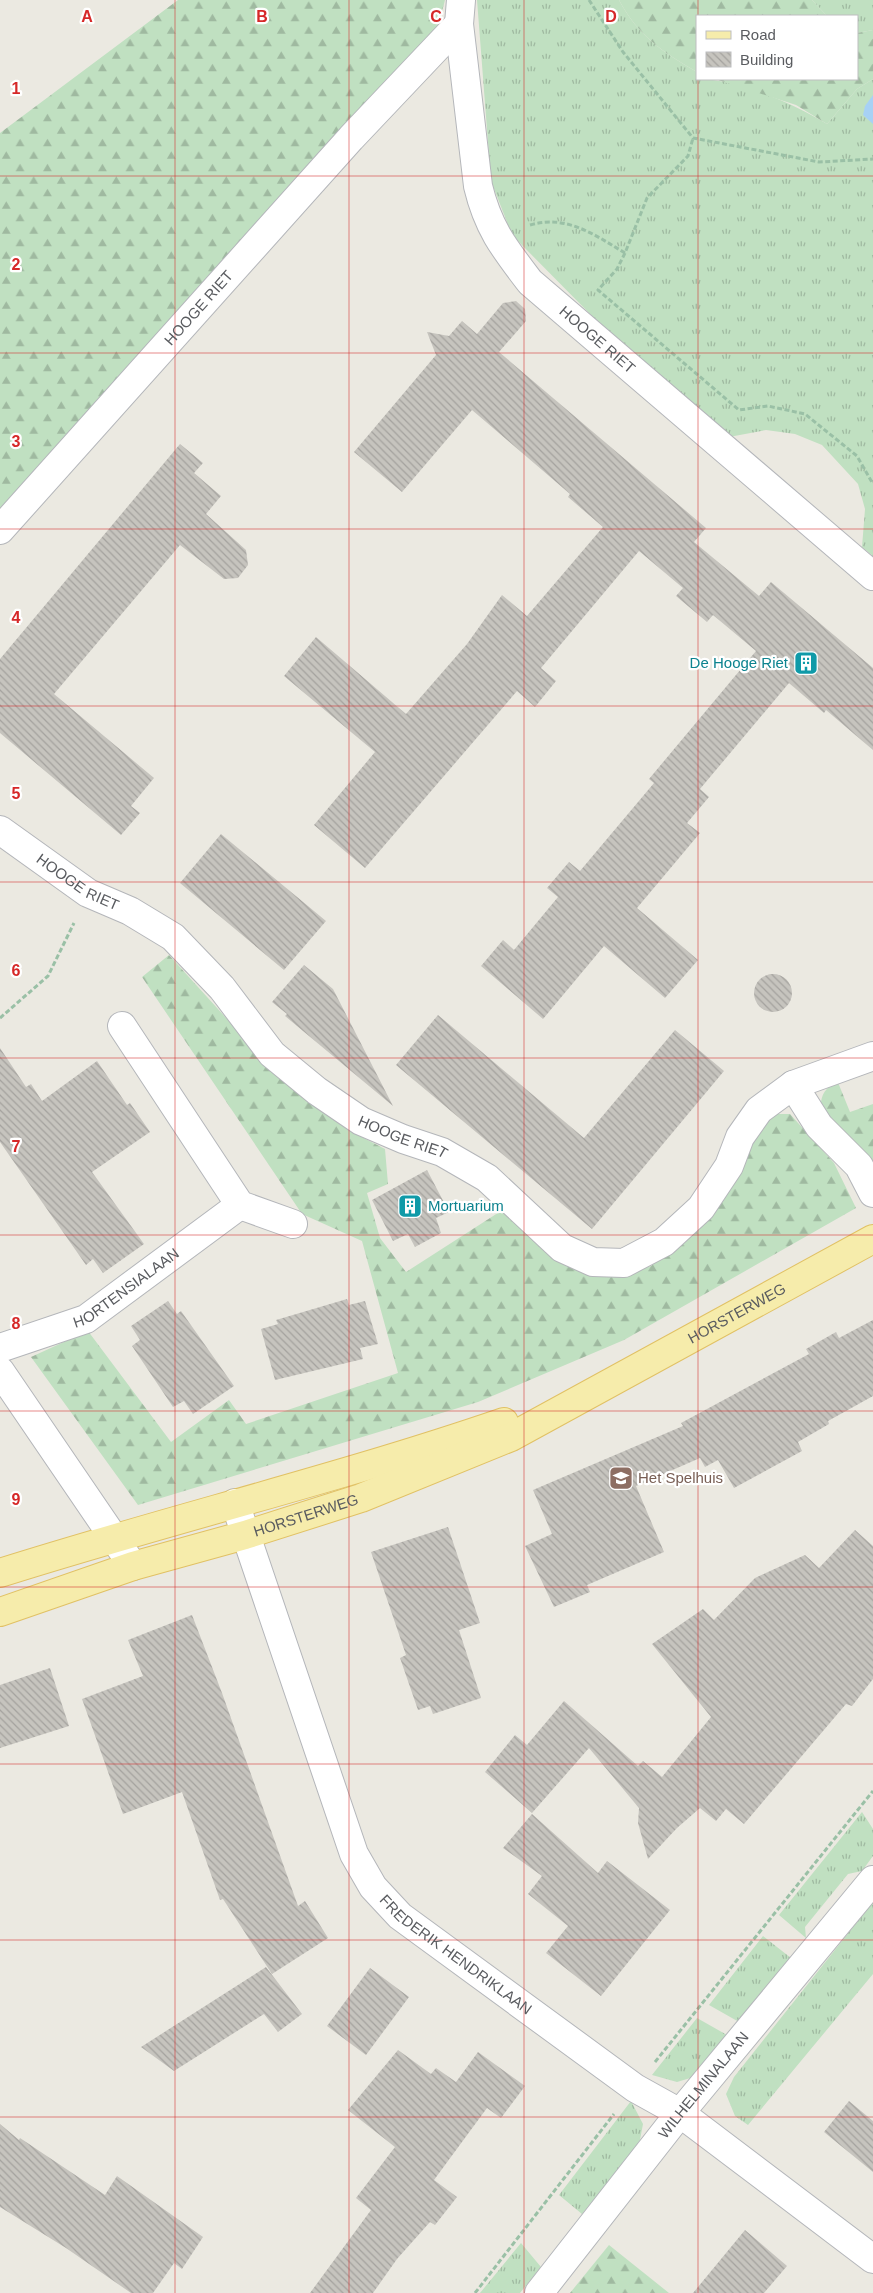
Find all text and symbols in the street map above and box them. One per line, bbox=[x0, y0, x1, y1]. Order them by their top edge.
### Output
text: A bbox=[81, 8, 93, 25]
text: B bbox=[256, 8, 268, 25]
text: C bbox=[430, 8, 442, 25]
text: D bbox=[605, 8, 617, 25]
legend bbox=[696, 15, 858, 80]
text: Road bbox=[740, 26, 776, 43]
text: Building bbox=[740, 51, 793, 68]
text: 1 bbox=[12, 80, 21, 97]
text: 2 bbox=[12, 256, 21, 273]
street label: HOOGE RIET bbox=[161, 267, 236, 348]
street label: HOOGE RIET bbox=[556, 302, 639, 376]
text: 3 bbox=[12, 433, 21, 450]
text: 4 bbox=[12, 609, 21, 626]
building icon: De Hooge Riet bbox=[793, 650, 819, 676]
place label: De Hooge Riet bbox=[690, 654, 789, 671]
text: 5 bbox=[12, 785, 21, 802]
street label: HOOGE RIET bbox=[33, 850, 122, 913]
text: 6 bbox=[12, 962, 21, 979]
street label: HOOGE RIET bbox=[356, 1112, 451, 1161]
text: 7 bbox=[12, 1138, 21, 1155]
building icon: Mortuarium bbox=[397, 1193, 423, 1219]
place label: Mortuarium bbox=[428, 1197, 504, 1214]
street label: HORTENSIALAAN bbox=[71, 1244, 182, 1331]
street label: HORSTERWEG bbox=[685, 1279, 788, 1347]
text: 8 bbox=[12, 1315, 21, 1332]
school or university icon: Het Spelhuis bbox=[608, 1465, 634, 1491]
place label: Het Spelhuis bbox=[638, 1469, 723, 1486]
street label: HORSTERWEG bbox=[251, 1490, 360, 1540]
text: 9 bbox=[12, 1491, 21, 1508]
street label: FREDERIK HENDRIKLAAN bbox=[377, 1891, 535, 2018]
street label: WILHELMINALAAN bbox=[654, 2028, 752, 2142]

